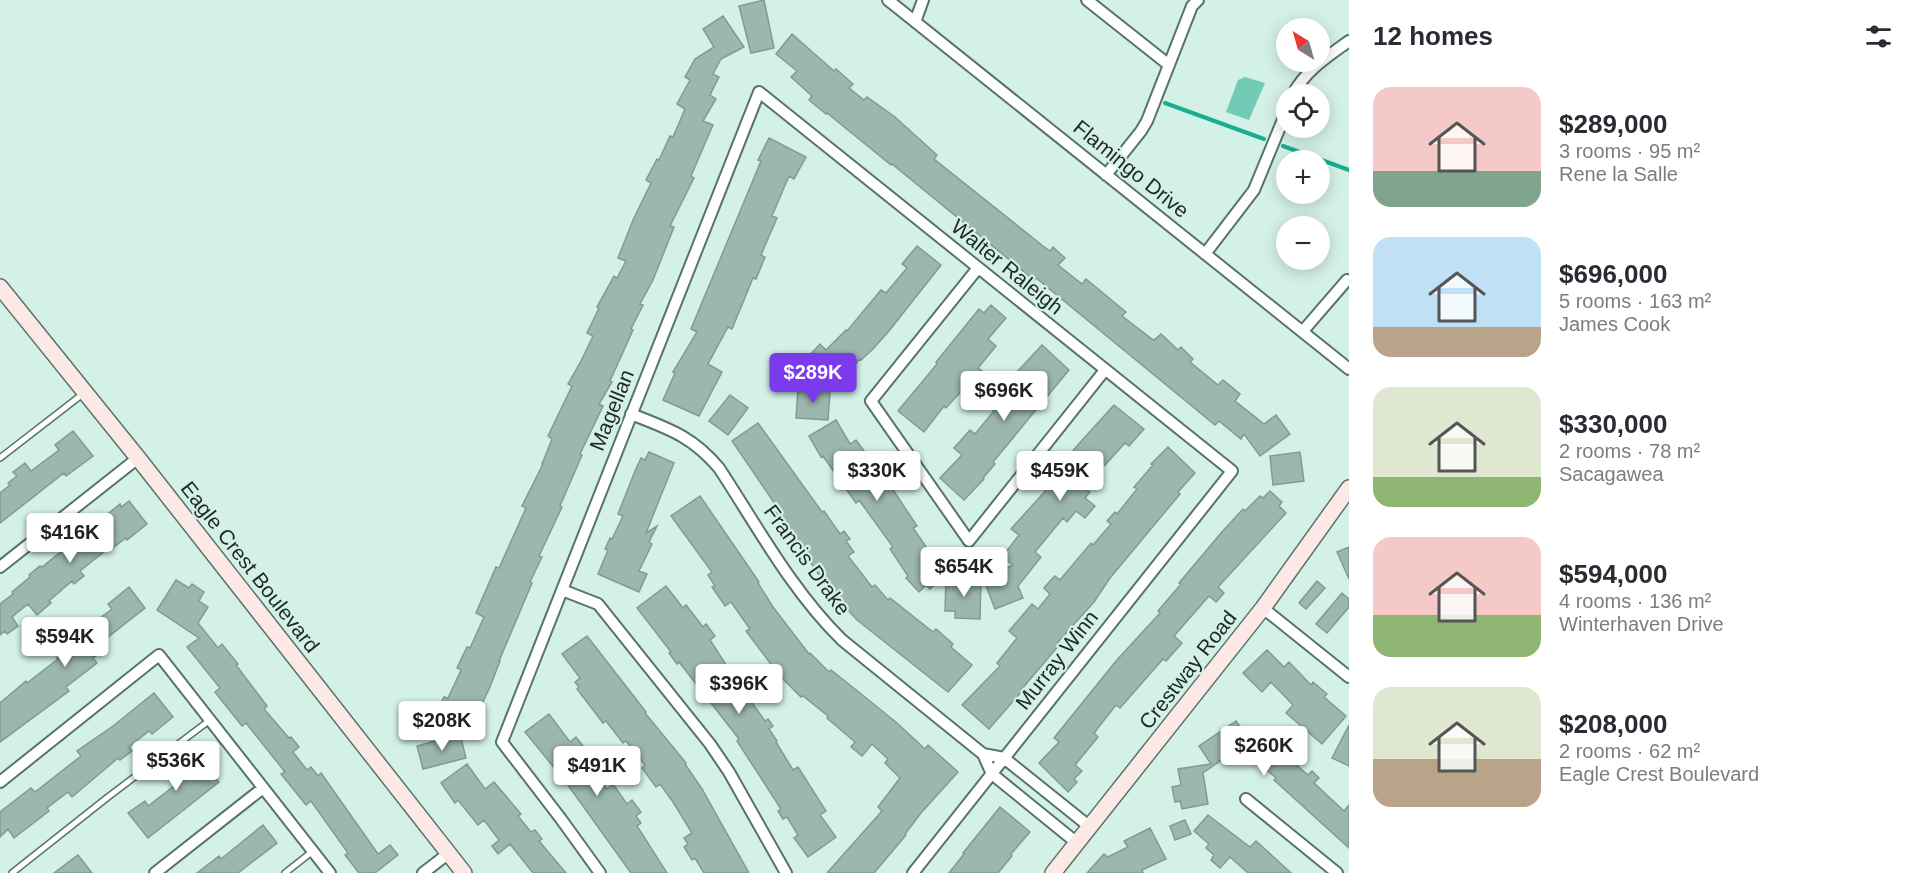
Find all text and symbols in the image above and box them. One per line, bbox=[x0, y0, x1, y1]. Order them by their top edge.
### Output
north arrow bbox=[1276, 18, 1330, 72]
map controls bbox=[1276, 18, 1330, 270]
icon: filters bbox=[1862, 20, 1895, 53]
text: 12 homes bbox=[1373, 21, 1493, 51]
button: locate bbox=[1276, 84, 1330, 138]
text: $289,000 bbox=[1559, 109, 1667, 139]
icon: home bbox=[1421, 111, 1493, 183]
street label: Flamingo Drive bbox=[1069, 115, 1193, 222]
text: 3 rooms · 95 m² bbox=[1559, 140, 1700, 162]
button: + bbox=[1276, 150, 1330, 204]
text: Rene la Salle bbox=[1559, 163, 1678, 185]
street label: Walter Raleigh bbox=[947, 215, 1068, 319]
button: − bbox=[1276, 216, 1330, 270]
text: $696,000 bbox=[1559, 259, 1667, 289]
icon: home bbox=[1421, 261, 1493, 333]
text: 5 rooms · 163 m² bbox=[1559, 290, 1711, 312]
text: James Cook bbox=[1559, 313, 1670, 335]
pin: $289K bbox=[771, 353, 855, 404]
text: $289K bbox=[784, 361, 842, 383]
street label: Magellan bbox=[585, 366, 638, 454]
pin: $696K bbox=[962, 371, 1046, 422]
text: $696K bbox=[975, 379, 1033, 401]
text: $330,000 bbox=[1559, 409, 1667, 439]
icon: home bbox=[1421, 411, 1493, 483]
text: 2 rooms · 78 m² bbox=[1559, 440, 1700, 462]
pin: $330K bbox=[835, 451, 919, 502]
pin: $459K bbox=[1018, 451, 1102, 502]
text: $330K bbox=[848, 459, 906, 481]
text: $459K bbox=[1031, 459, 1089, 481]
text: Sacagawea bbox=[1559, 463, 1664, 485]
street label: Eagle Crest Boulevard bbox=[177, 477, 324, 657]
street label: Francis Drake bbox=[760, 500, 855, 619]
pin: $416K bbox=[28, 513, 112, 564]
text: $416K bbox=[41, 521, 99, 543]
pin: $654K bbox=[922, 547, 1006, 598]
text: $654K bbox=[935, 555, 993, 577]
text: $594,000 bbox=[1559, 559, 1667, 589]
icon: home bbox=[1421, 561, 1493, 633]
text: 4 rooms · 136 m² bbox=[1559, 590, 1711, 612]
street label: Murray Winn bbox=[1011, 606, 1102, 714]
street label: Crestway Road bbox=[1134, 606, 1241, 733]
text: Winterhaven Drive bbox=[1559, 613, 1724, 635]
pin: $594K bbox=[23, 617, 107, 668]
text: $594K bbox=[36, 625, 94, 647]
pin: $396K bbox=[697, 664, 781, 715]
text: $396K bbox=[710, 672, 768, 694]
pin: $208K bbox=[400, 701, 484, 752]
text: $208K bbox=[413, 709, 471, 731]
text: $208,000 bbox=[1559, 709, 1667, 739]
icon: home bbox=[1421, 711, 1493, 783]
pin: $260K bbox=[1222, 726, 1306, 777]
text: $260K bbox=[1235, 734, 1293, 756]
text: 2 rooms · 62 m² bbox=[1559, 740, 1700, 762]
pin: $536K bbox=[134, 741, 218, 792]
pin: $491K bbox=[555, 746, 639, 797]
text: $536K bbox=[147, 749, 205, 771]
text: $491K bbox=[568, 754, 626, 776]
text: Eagle Crest Boulevard bbox=[1559, 763, 1759, 785]

